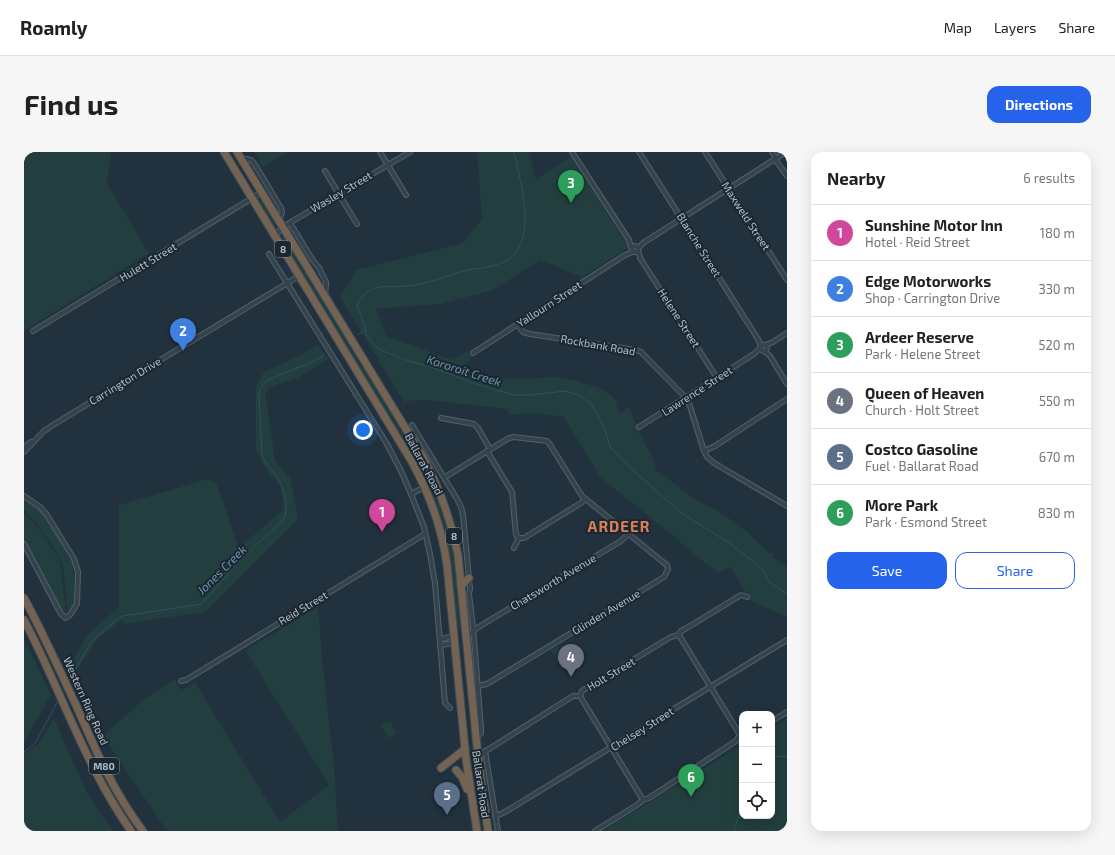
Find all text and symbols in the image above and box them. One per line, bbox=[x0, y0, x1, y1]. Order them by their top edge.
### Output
text: Roamly bbox=[20, 16, 87, 39]
text: Map bbox=[944, 19, 972, 36]
text: Layers bbox=[994, 19, 1036, 36]
text: Share bbox=[1058, 19, 1095, 36]
button: Directions bbox=[987, 86, 1091, 123]
text: Find us bbox=[24, 87, 118, 121]
street label: Wasley Street bbox=[308, 168, 374, 215]
text: Nearby bbox=[827, 168, 885, 188]
pin: 3 bbox=[558, 170, 584, 203]
text: 6 results bbox=[1023, 170, 1075, 186]
street label: Maxweld Street bbox=[719, 179, 773, 252]
street label: Blanche Street bbox=[675, 210, 724, 279]
text: Sunshine Motor Inn bbox=[865, 216, 1003, 234]
text: 1 bbox=[837, 225, 843, 241]
text: 180 m bbox=[1040, 225, 1075, 241]
text: Hotel · Reid Street bbox=[865, 234, 970, 250]
street label: Hulett Street bbox=[117, 239, 179, 284]
road number: 8 bbox=[275, 241, 291, 257]
text: Edge Motorworks bbox=[865, 272, 991, 290]
street label: Yallourn Street bbox=[514, 278, 584, 329]
text: 2 bbox=[836, 281, 844, 297]
text: 330 m bbox=[1038, 281, 1075, 297]
street label: Helene Street bbox=[656, 286, 703, 350]
text: Shop · Carrington Drive bbox=[865, 290, 1000, 306]
pin: 2 bbox=[170, 318, 196, 351]
text: Ardeer Reserve bbox=[865, 328, 974, 346]
street label: Rockbank Road bbox=[560, 332, 637, 358]
text: 3 bbox=[836, 337, 844, 353]
text: 520 m bbox=[1039, 337, 1075, 353]
text: Park · Helene Street bbox=[865, 346, 980, 362]
water label: Kororoit Creek bbox=[425, 351, 503, 389]
street label: Carrington Drive bbox=[86, 354, 163, 407]
street label: Lawrence Street bbox=[659, 363, 734, 418]
text: Queen of Heaven bbox=[865, 384, 984, 402]
text: 4 bbox=[836, 393, 844, 409]
text: 550 m bbox=[1039, 393, 1075, 409]
text: Church · Holt Street bbox=[865, 402, 979, 418]
your location bbox=[353, 420, 373, 440]
street label: Ballarat Road bbox=[403, 431, 446, 497]
text: Costco Gasoline bbox=[865, 440, 978, 458]
text: 5 bbox=[836, 449, 844, 465]
text: 670 m bbox=[1039, 449, 1075, 465]
text: Fuel · Ballarat Road bbox=[865, 458, 979, 474]
text: More Park bbox=[865, 496, 938, 514]
pin: 1 bbox=[369, 499, 395, 532]
text: 6 bbox=[836, 505, 844, 521]
text: 830 m bbox=[1038, 505, 1075, 521]
text: Park · Esmond Street bbox=[865, 514, 987, 530]
district label: ARDEER bbox=[588, 517, 650, 535]
road number: 8 bbox=[446, 528, 462, 544]
water label: Jones Creek bbox=[193, 542, 249, 597]
street label: Chatsworth Avenue bbox=[507, 551, 598, 612]
button: Save bbox=[827, 552, 947, 589]
button: Share bbox=[955, 552, 1075, 589]
street label: Glinden Avenue bbox=[569, 586, 642, 637]
street label: Reid Street bbox=[276, 588, 330, 627]
pin: 4 bbox=[558, 644, 584, 677]
street label: Holt Street bbox=[584, 654, 637, 693]
street label: Western Ring Road bbox=[61, 655, 112, 747]
street label: Chelsey Street bbox=[608, 704, 676, 753]
map controls bbox=[739, 711, 775, 819]
button: + bbox=[739, 711, 775, 747]
button: − bbox=[739, 747, 775, 783]
street label: Ballarat Road bbox=[470, 749, 493, 818]
road number: M80 bbox=[89, 758, 119, 774]
pin: 6 bbox=[678, 764, 704, 797]
pin: 5 bbox=[434, 782, 460, 815]
button: locate bbox=[739, 783, 775, 819]

